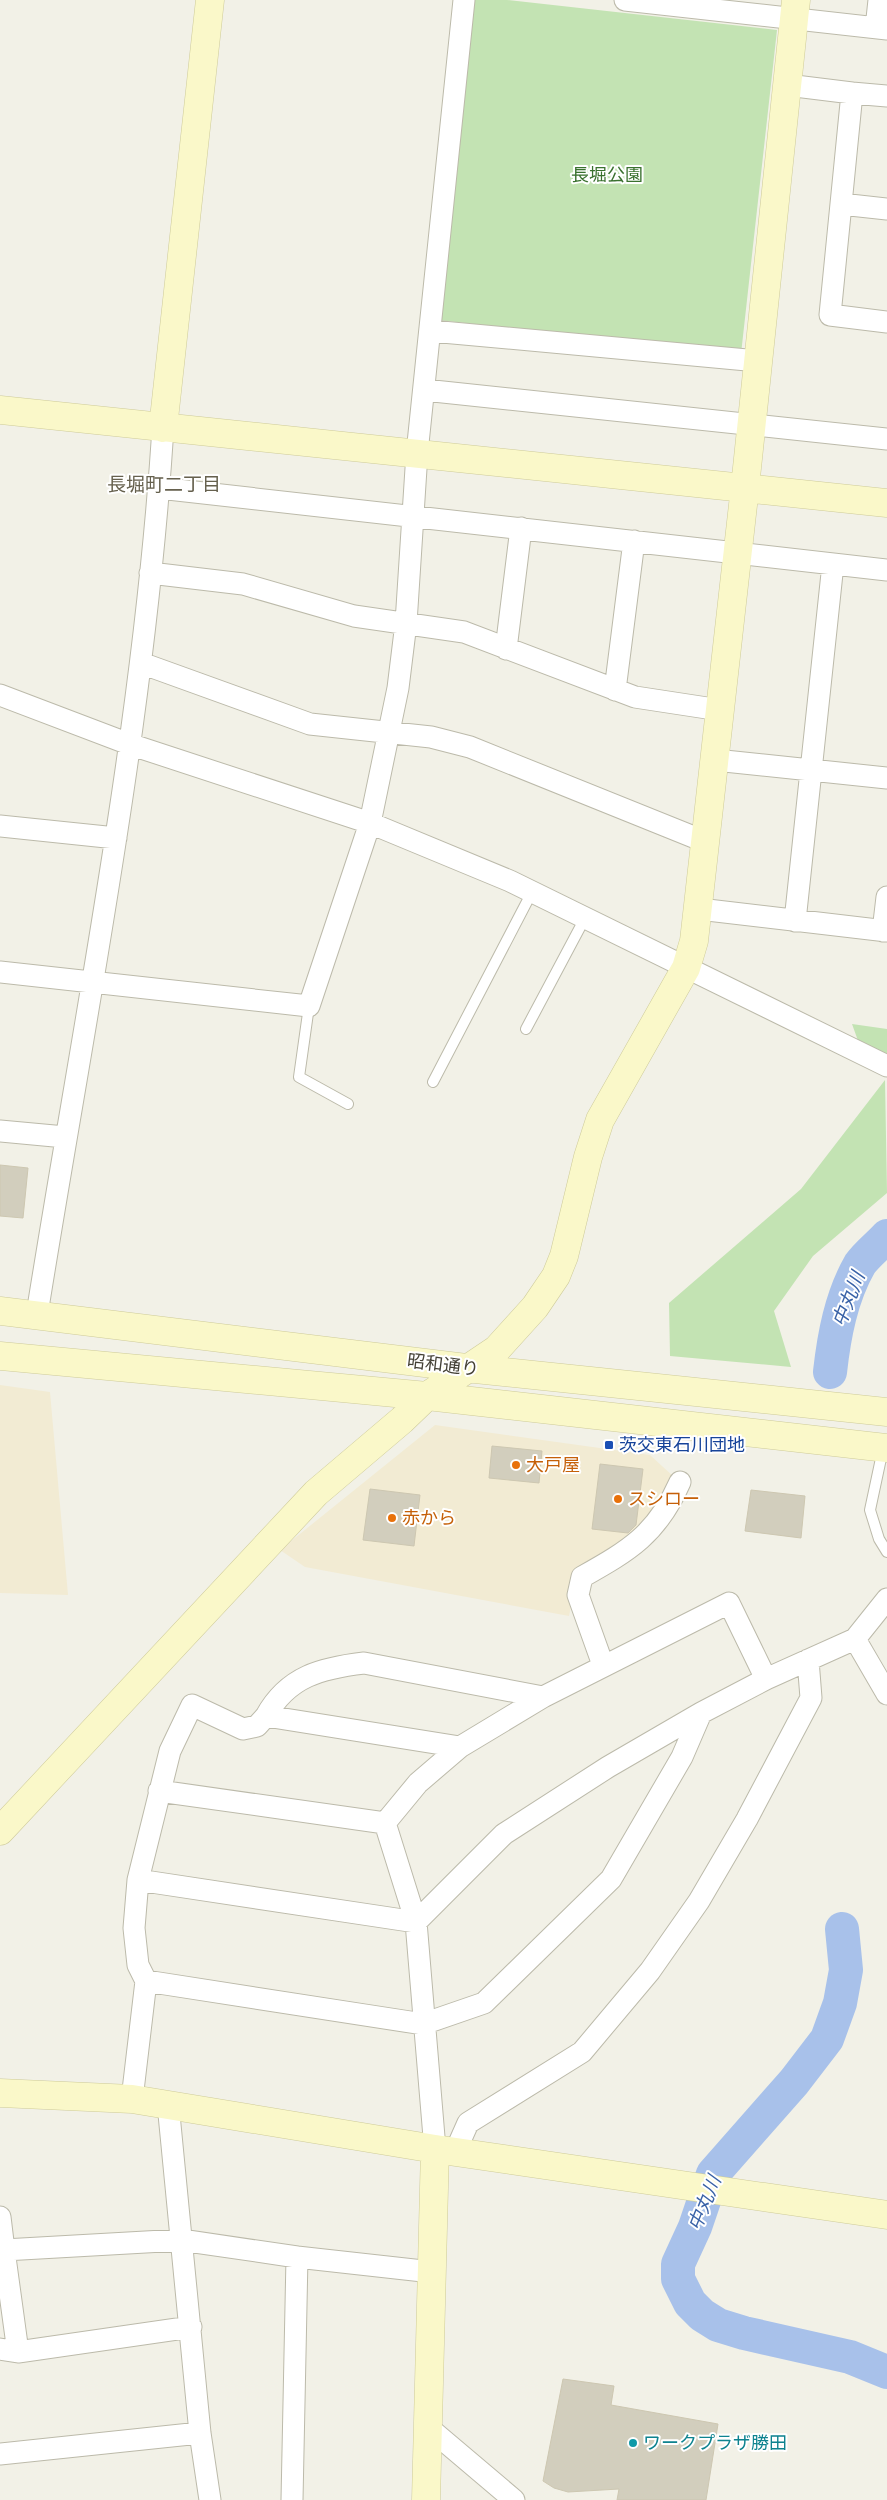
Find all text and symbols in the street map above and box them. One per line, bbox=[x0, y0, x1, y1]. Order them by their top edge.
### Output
park label: 長堀公園 bbox=[571, 163, 643, 186]
district label: 長堀町二丁目 bbox=[107, 472, 221, 496]
water label: 中丸川 bbox=[827, 1266, 870, 1330]
street label: 昭和通り bbox=[406, 1349, 480, 1380]
place label: 茨交東石川団地 bbox=[619, 1433, 745, 1456]
marker: 茨交東石川団地 bbox=[603, 1439, 615, 1451]
place label: 大戸屋 bbox=[526, 1453, 580, 1476]
marker: 大戸屋 bbox=[510, 1459, 522, 1471]
place label: スシロー bbox=[628, 1487, 700, 1510]
marker: スシロー bbox=[612, 1493, 624, 1505]
place label: 赤から bbox=[402, 1506, 456, 1529]
marker: 赤から bbox=[386, 1512, 398, 1524]
water label: 中丸川 bbox=[682, 2170, 727, 2234]
place label: ワークプラザ勝田 bbox=[643, 2431, 787, 2454]
marker: ワークプラザ勝田 bbox=[627, 2437, 639, 2449]

